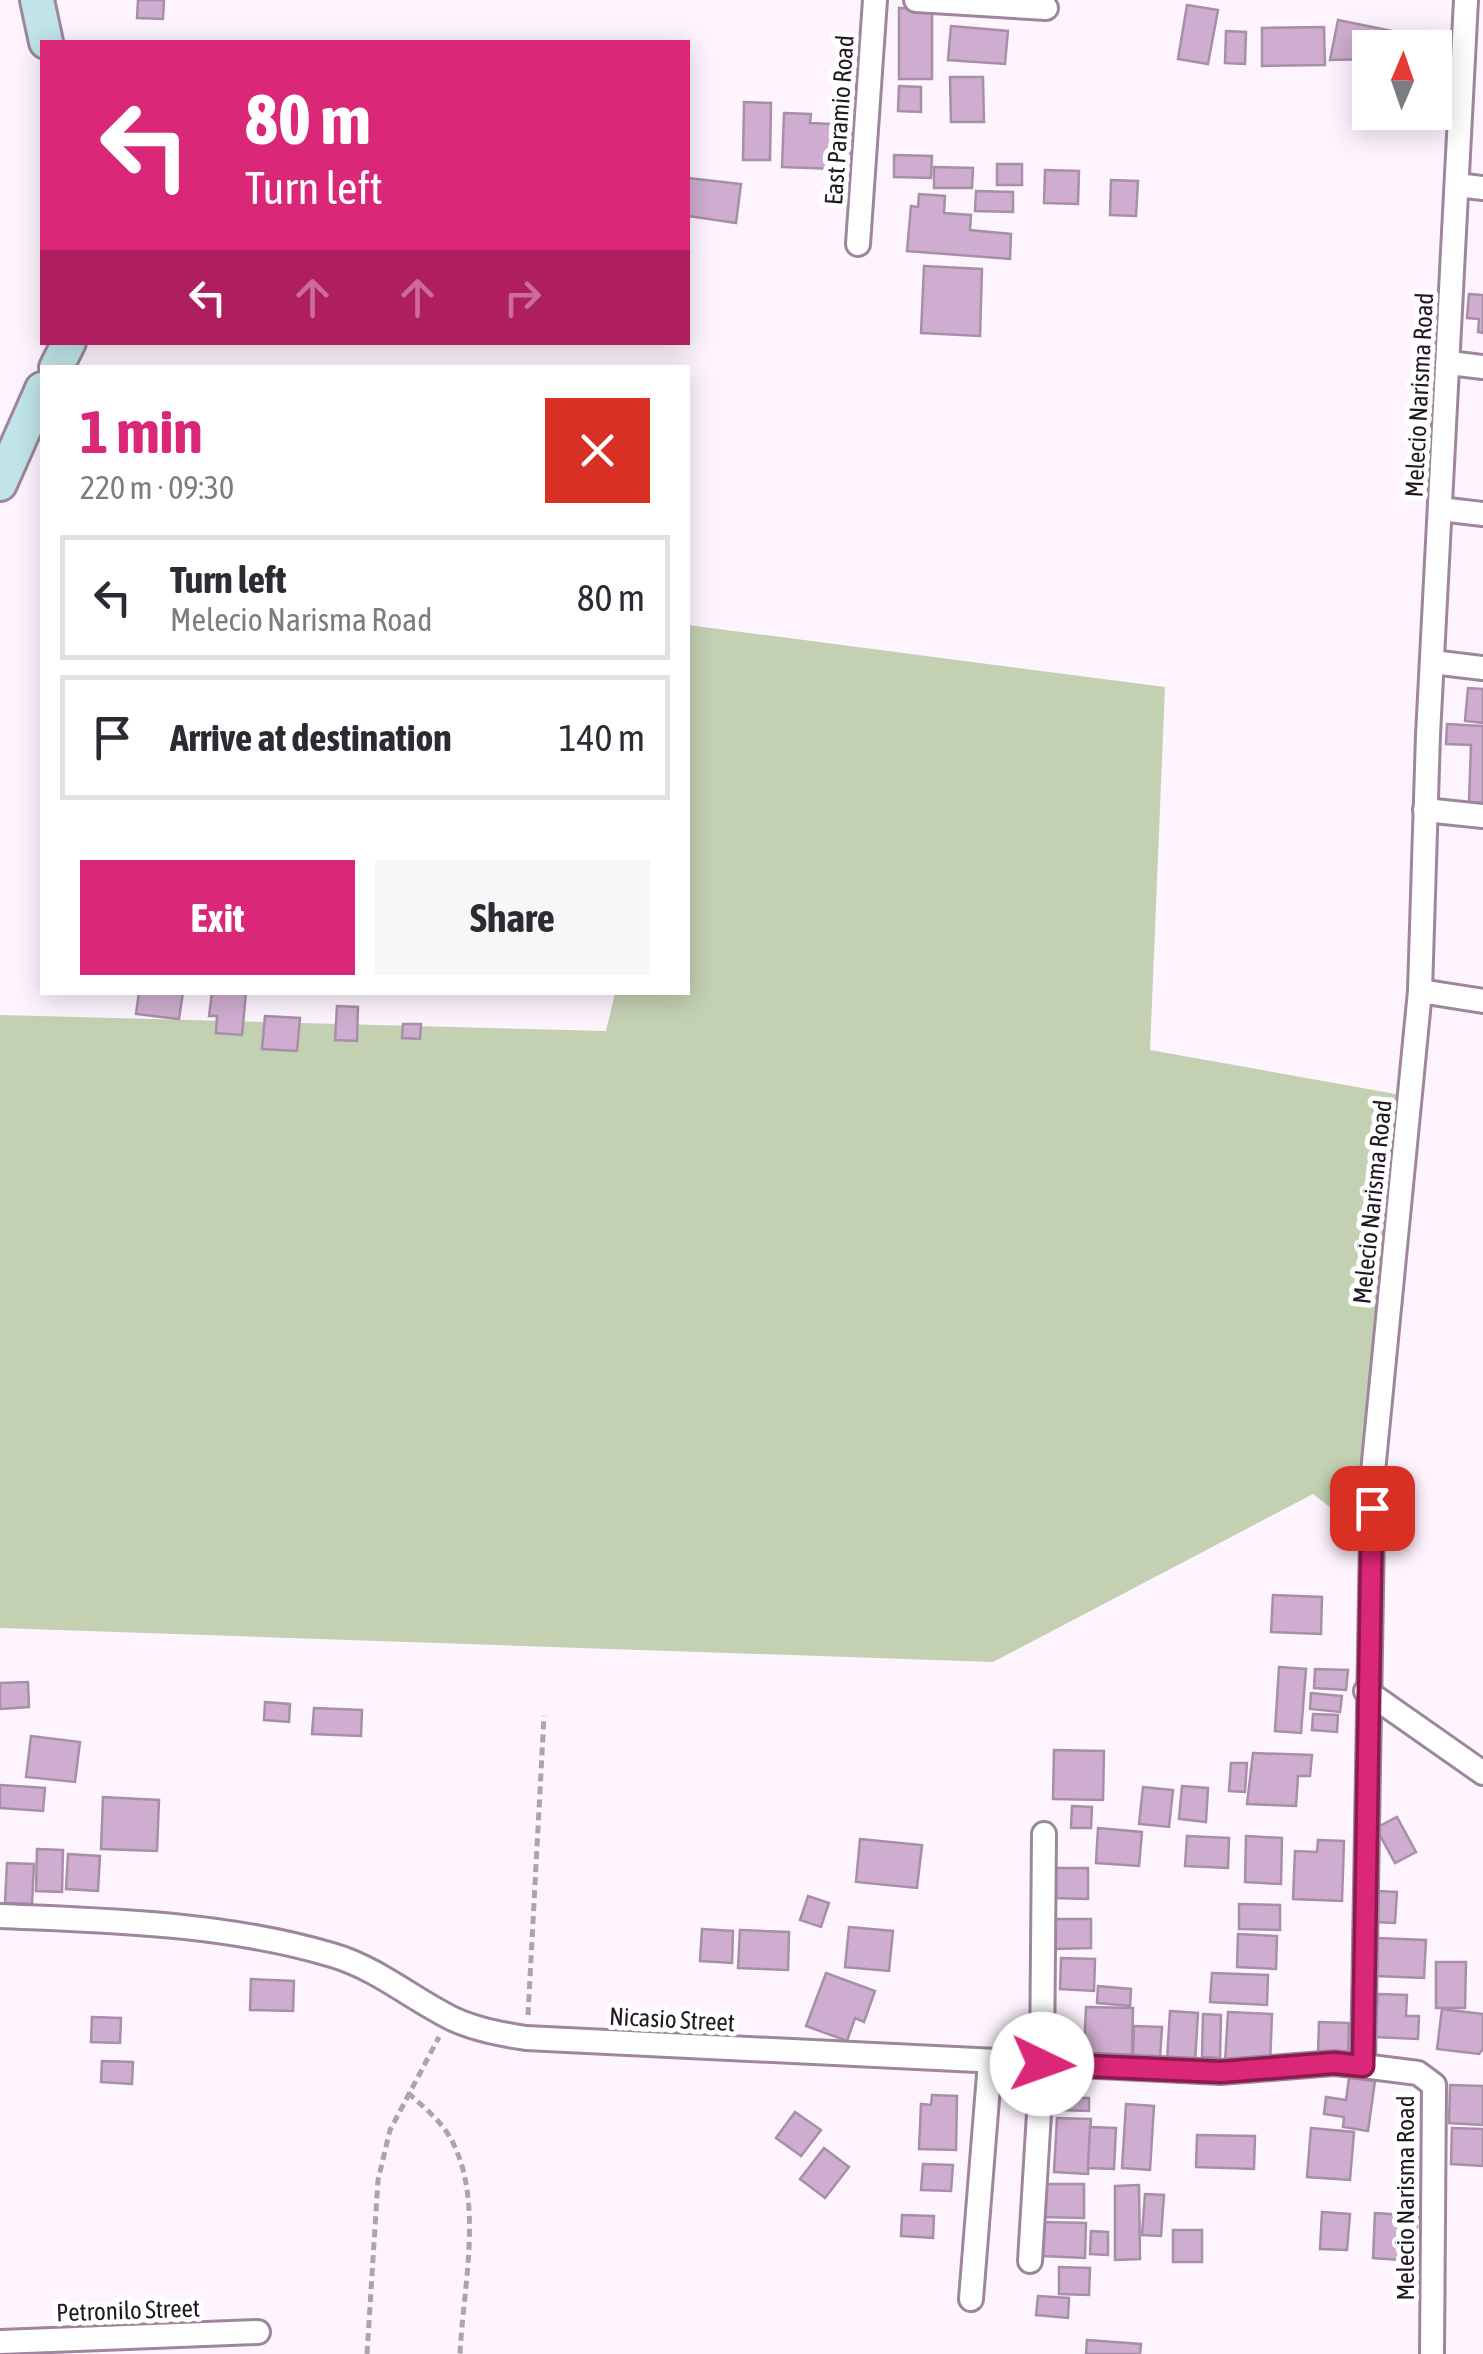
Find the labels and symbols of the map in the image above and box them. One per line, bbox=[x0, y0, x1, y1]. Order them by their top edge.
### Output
north arrow bbox=[1352, 30, 1452, 130]
street label: East Paramio Road bbox=[819, 34, 859, 206]
street label: Melecio Narisma Road bbox=[1400, 292, 1438, 498]
street label: Melecio Narisma Road bbox=[1347, 1099, 1397, 1305]
pin bbox=[1330, 1466, 1415, 1551]
street label: Nicasio Street bbox=[608, 2002, 736, 2036]
position arrow bbox=[990, 2012, 1094, 2116]
street label: Melecio Narisma Road bbox=[1391, 2096, 1419, 2300]
street label: Petronilo Street bbox=[56, 2293, 200, 2327]

